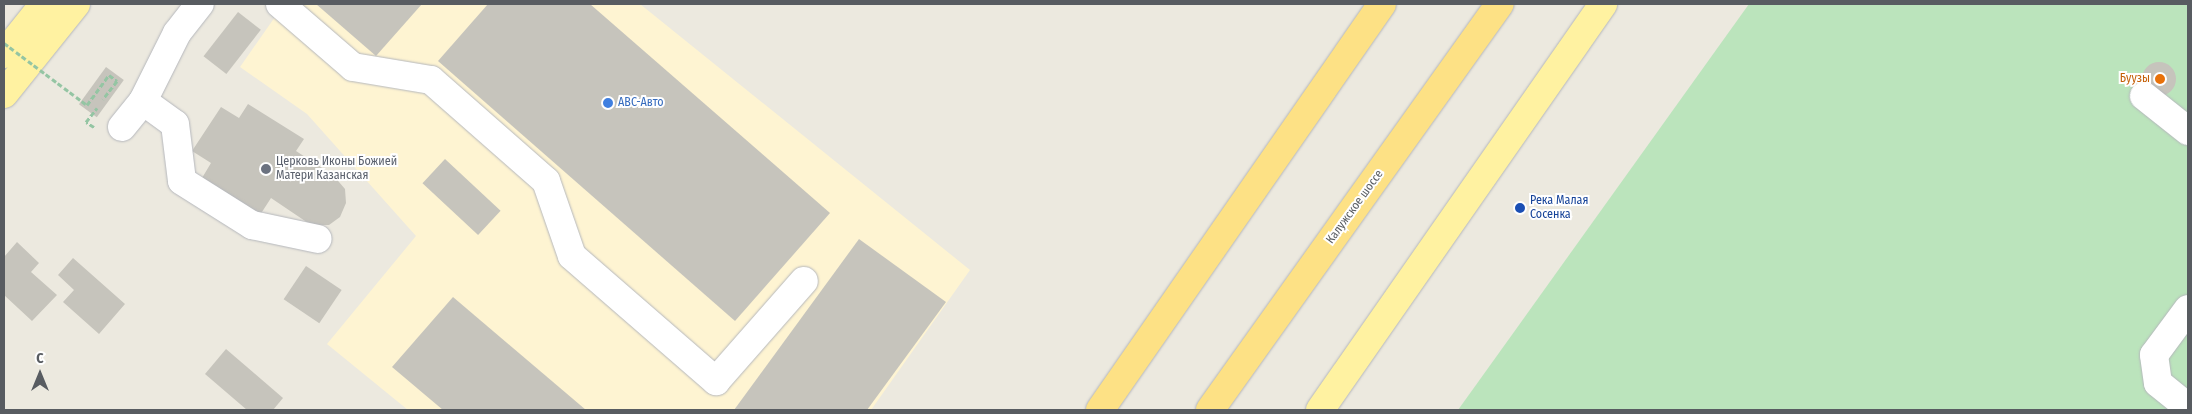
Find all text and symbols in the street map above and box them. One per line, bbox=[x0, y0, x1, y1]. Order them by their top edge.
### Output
place label: Буузы bbox=[2120, 72, 2150, 86]
marker: Буузы bbox=[2154, 73, 2166, 85]
place label: АВС-Авто bbox=[618, 96, 664, 110]
marker: АВС-Авто bbox=[602, 97, 614, 109]
place label: Церковь Иконы Божией Матери Казанская bbox=[276, 155, 397, 183]
marker: Церковь Иконы Божией Матери Казанская bbox=[260, 163, 272, 175]
street label: Калужское шоссе bbox=[1323, 167, 1387, 247]
place label: Река Малая Сосенка bbox=[1530, 194, 1588, 222]
marker: Река Малая Сосенка bbox=[1514, 202, 1526, 214]
north arrow bbox=[15, 349, 65, 399]
text: С bbox=[36, 350, 44, 367]

